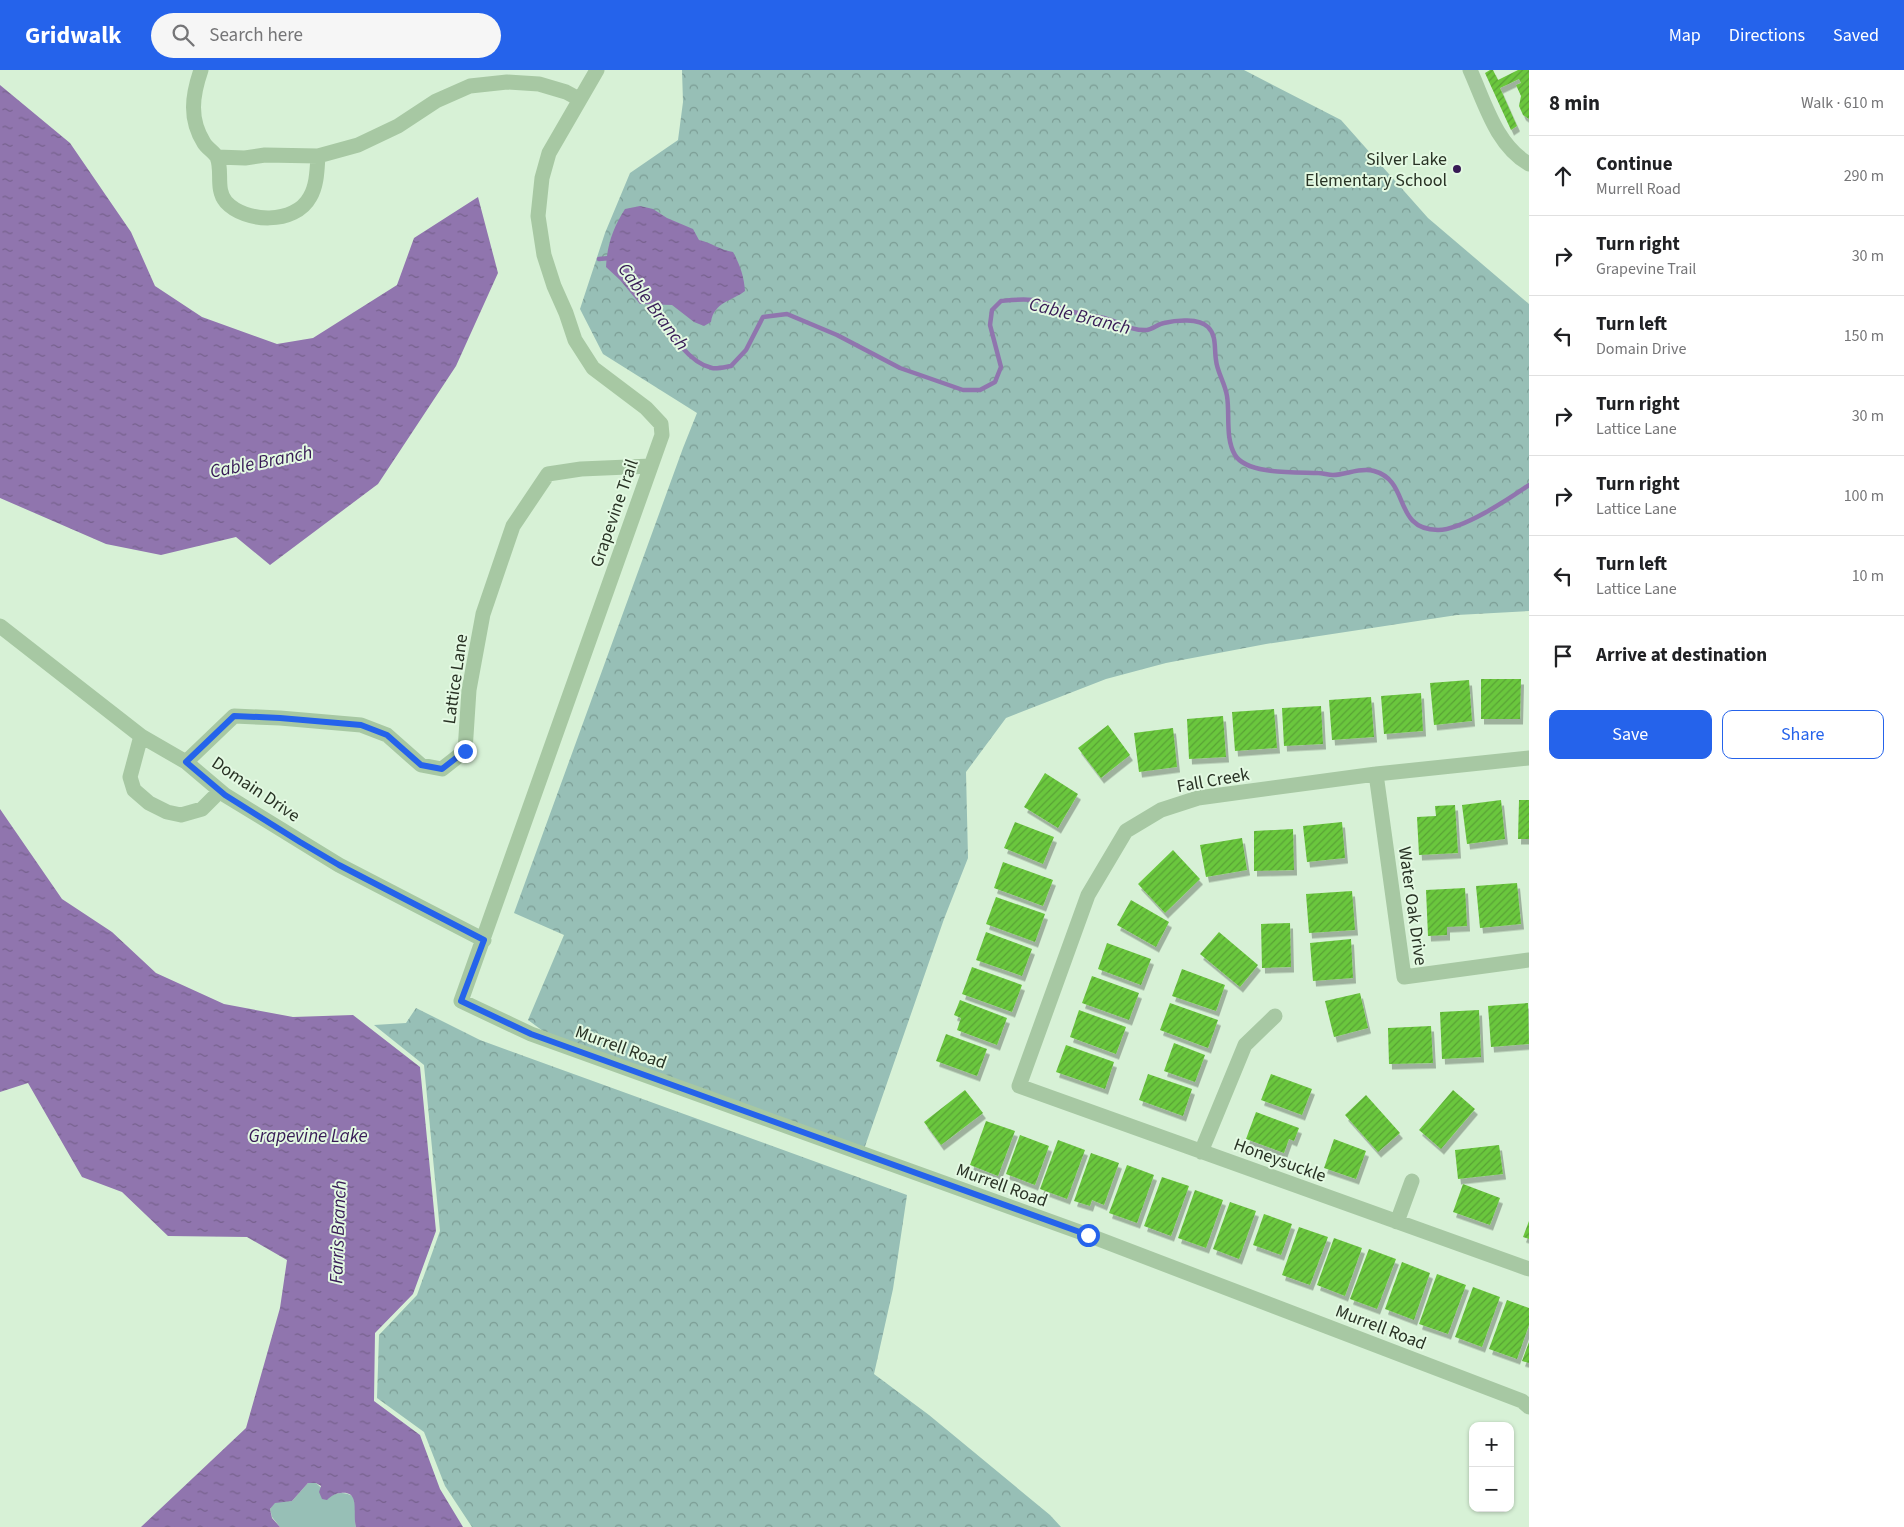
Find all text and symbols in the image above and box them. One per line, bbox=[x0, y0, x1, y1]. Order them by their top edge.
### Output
search box bbox=[151, 13, 501, 58]
text: Gridwalk bbox=[25, 18, 121, 53]
icon: search bbox=[169, 21, 197, 49]
text: Search here bbox=[209, 22, 303, 49]
text: Map bbox=[1669, 23, 1701, 48]
text: Directions bbox=[1729, 23, 1805, 48]
text: Saved bbox=[1833, 23, 1879, 48]
text: 8 min bbox=[1549, 88, 1600, 118]
text: Walk · 610 m bbox=[1801, 92, 1884, 114]
place label: Silver Lake Elementary School bbox=[1305, 147, 1447, 193]
text: Continue bbox=[1596, 151, 1673, 178]
icon: ahead bbox=[1549, 162, 1577, 190]
marker: Silver Lake Elementary School bbox=[1451, 163, 1463, 175]
text: 290 m bbox=[1844, 165, 1884, 187]
text: Murrell Road bbox=[1596, 178, 1681, 200]
text: Turn right bbox=[1596, 231, 1680, 258]
icon: right bbox=[1549, 242, 1577, 270]
text: 30 m bbox=[1852, 245, 1884, 267]
water label: Cable Branch bbox=[611, 257, 695, 357]
text: Grapevine Trail bbox=[1596, 258, 1696, 280]
water label: Cable Branch bbox=[1026, 291, 1133, 342]
text: Turn left bbox=[1596, 311, 1667, 338]
icon: left bbox=[1549, 322, 1577, 350]
text: 150 m bbox=[1844, 325, 1884, 347]
text: Domain Drive bbox=[1596, 338, 1686, 360]
text: Turn right bbox=[1596, 391, 1680, 418]
icon: right bbox=[1549, 402, 1577, 430]
text: 30 m bbox=[1852, 405, 1884, 427]
text: Lattice Lane bbox=[1596, 418, 1677, 440]
water label: Cable Branch bbox=[208, 439, 315, 486]
street label: Grapevine Trail bbox=[584, 456, 645, 571]
text: Turn right bbox=[1596, 471, 1680, 498]
icon: right bbox=[1549, 482, 1577, 510]
text: 100 m bbox=[1844, 485, 1884, 507]
text: Lattice Lane bbox=[1596, 498, 1677, 520]
text: Turn left bbox=[1596, 551, 1667, 578]
icon: left bbox=[1549, 562, 1577, 590]
text: 10 m bbox=[1852, 565, 1884, 587]
text: Lattice Lane bbox=[1596, 578, 1677, 600]
street label: Lattice Lane bbox=[437, 632, 474, 726]
icon: arrive bbox=[1549, 642, 1577, 670]
text: Arrive at destination bbox=[1596, 642, 1767, 669]
button: Save bbox=[1549, 710, 1712, 759]
button: Share bbox=[1722, 710, 1884, 759]
route end bbox=[454, 740, 477, 763]
street label: Domain Drive bbox=[207, 751, 305, 828]
street label: Fall Creek bbox=[1175, 762, 1251, 799]
street label: Water Oak Drive bbox=[1392, 845, 1433, 967]
street label: Murrell Road bbox=[572, 1019, 670, 1076]
water label: Grapevine Lake bbox=[248, 1123, 368, 1150]
street label: Honeysuckle bbox=[1230, 1132, 1330, 1189]
street label: Murrell Road bbox=[953, 1157, 1051, 1214]
water label: Farris Branch bbox=[323, 1180, 354, 1284]
route start bbox=[1077, 1224, 1100, 1247]
street label: Murrell Road bbox=[1332, 1299, 1430, 1356]
map controls bbox=[1469, 1422, 1514, 1512]
button: + bbox=[1469, 1422, 1514, 1467]
button: − bbox=[1469, 1467, 1514, 1512]

